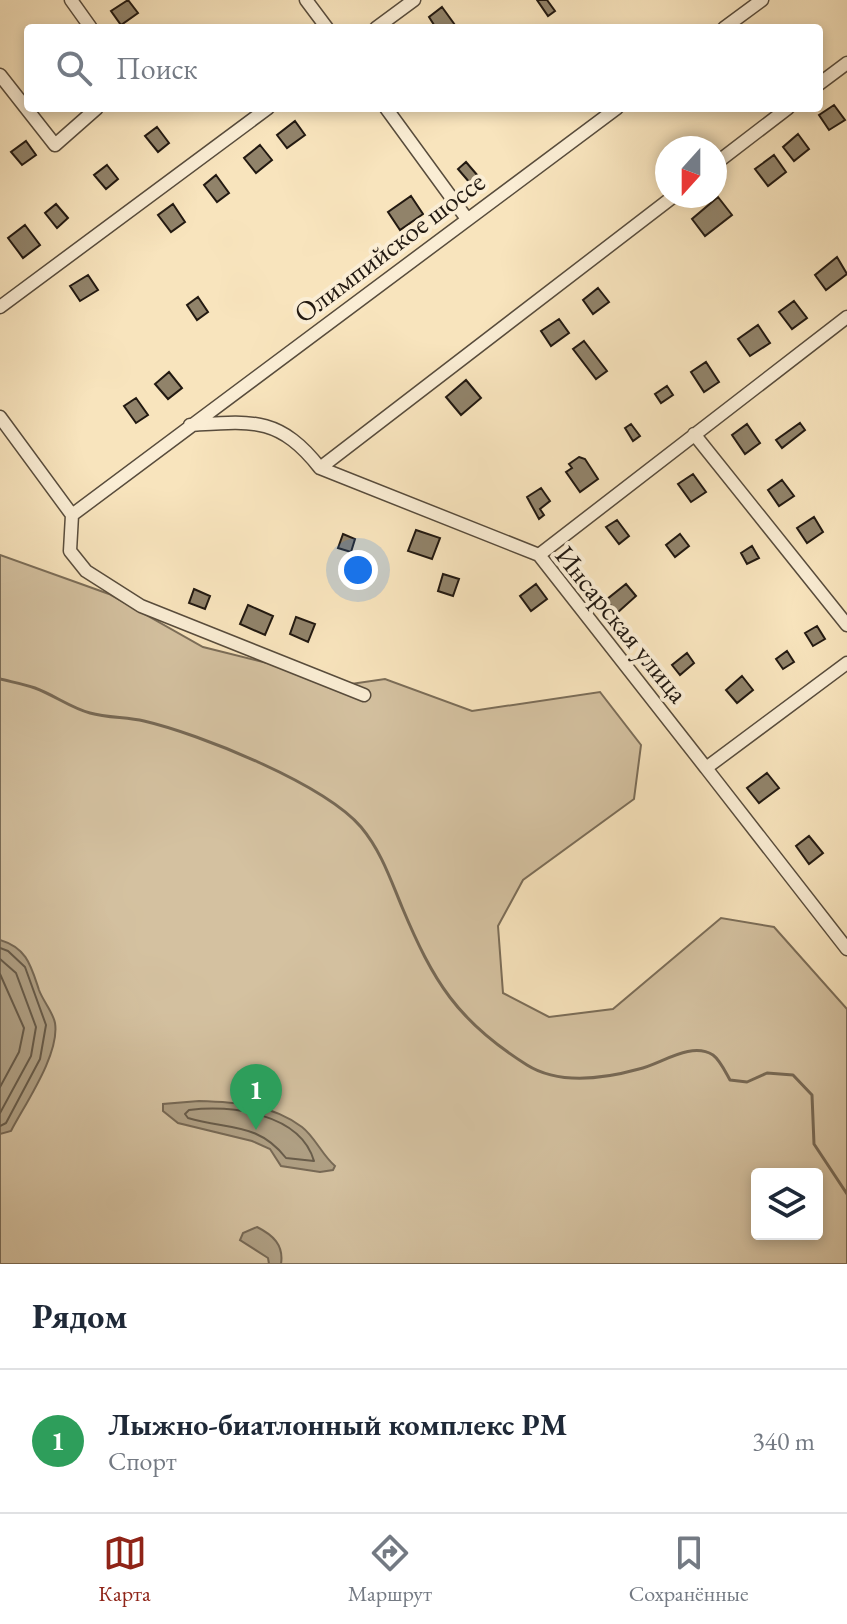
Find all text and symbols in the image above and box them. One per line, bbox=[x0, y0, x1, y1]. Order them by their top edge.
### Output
search box bbox=[24, 24, 823, 112]
icon: search bbox=[52, 46, 96, 90]
text: Поиск bbox=[116, 49, 198, 88]
north arrow bbox=[655, 136, 727, 208]
street label: Олимпийское шоссе bbox=[286, 163, 492, 331]
street label: Инсарская улица bbox=[547, 538, 697, 711]
your location bbox=[338, 550, 378, 590]
pin: 1 bbox=[230, 1064, 282, 1130]
map controls bbox=[751, 1168, 823, 1240]
button: layers bbox=[751, 1168, 823, 1240]
text: Рядом bbox=[32, 1294, 127, 1338]
text: Лыжно-биатлонный комплекс РМ bbox=[108, 1405, 567, 1444]
text: 1 bbox=[51, 1424, 65, 1458]
text: 340 m bbox=[752, 1424, 815, 1458]
text: Спорт bbox=[108, 1444, 177, 1478]
tab: Карта bbox=[98, 1531, 151, 1608]
tab: Маршрут bbox=[348, 1531, 432, 1608]
tab: Сохранённые bbox=[629, 1531, 749, 1608]

